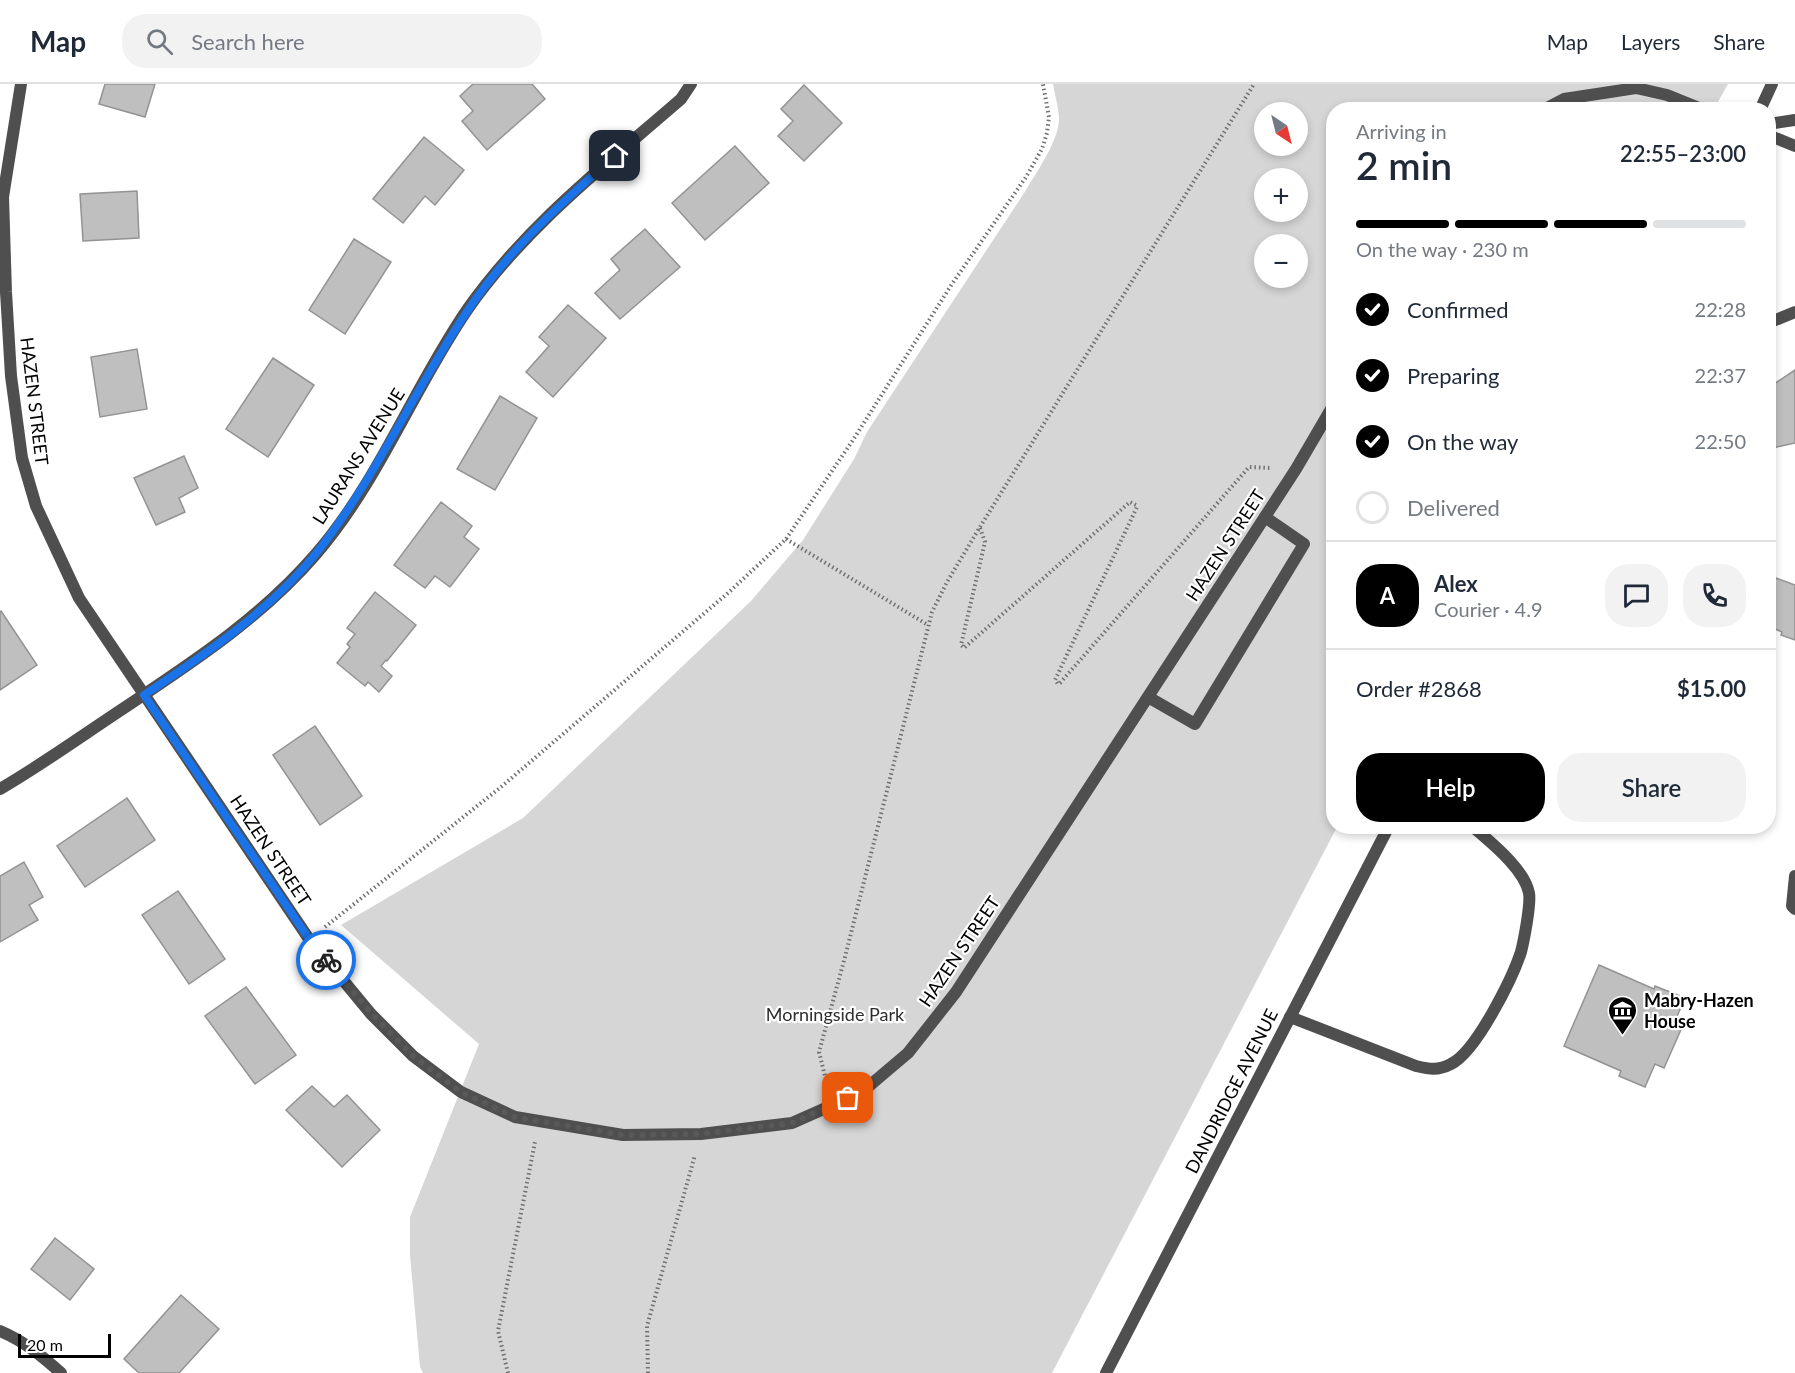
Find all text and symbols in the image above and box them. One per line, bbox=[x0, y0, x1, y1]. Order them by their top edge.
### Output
search box bbox=[122, 14, 542, 68]
text: Map bbox=[30, 24, 86, 58]
icon: search bbox=[143, 25, 176, 58]
text: Search here bbox=[191, 28, 305, 55]
text: Map bbox=[1547, 29, 1588, 54]
text: Layers bbox=[1621, 29, 1680, 54]
text: Share bbox=[1713, 29, 1765, 54]
north arrow bbox=[1254, 102, 1308, 156]
map controls bbox=[1254, 102, 1308, 288]
text: Arriving in bbox=[1356, 119, 1447, 143]
pin bbox=[589, 130, 640, 181]
icon: home bbox=[598, 139, 631, 172]
text: 22:55–23:00 bbox=[1620, 140, 1746, 167]
text: 2 min bbox=[1356, 142, 1452, 188]
button: + bbox=[1254, 168, 1308, 222]
button: − bbox=[1254, 234, 1308, 288]
text: On the way · 230 m bbox=[1356, 237, 1529, 261]
icon: check bbox=[1356, 293, 1389, 326]
text: Confirmed bbox=[1407, 296, 1509, 323]
text: 22:28 bbox=[1695, 297, 1746, 321]
street label: HAZEN STREET bbox=[16, 336, 54, 467]
icon: check bbox=[1356, 359, 1389, 392]
text: Preparing bbox=[1407, 362, 1499, 389]
text: 22:37 bbox=[1695, 363, 1746, 387]
street label: LAURANS AVENUE bbox=[307, 384, 409, 528]
icon: check bbox=[1356, 425, 1389, 458]
text: On the way bbox=[1407, 428, 1518, 455]
text: 22:50 bbox=[1695, 429, 1746, 453]
street label: HAZEN STREET bbox=[1181, 485, 1269, 605]
text: Delivered bbox=[1407, 494, 1500, 521]
button: chat bbox=[1605, 564, 1668, 627]
button: phone bbox=[1683, 564, 1746, 627]
text: Alex bbox=[1434, 570, 1478, 597]
text: A bbox=[1380, 582, 1395, 609]
text: Courier · 4.9 bbox=[1434, 597, 1543, 621]
text: Order #2868 bbox=[1356, 675, 1482, 702]
text: $15.00 bbox=[1677, 675, 1746, 702]
button: Help bbox=[1356, 753, 1545, 822]
button: Share bbox=[1557, 753, 1746, 822]
street label: HAZEN STREET bbox=[226, 791, 316, 910]
street label: HAZEN STREET bbox=[914, 891, 1004, 1010]
courier bbox=[296, 930, 356, 990]
icon: bike bbox=[310, 944, 343, 977]
place label: Mabry-Hazen House bbox=[1644, 989, 1754, 1032]
museum icon: Mabry-Hazen House bbox=[1607, 994, 1639, 1036]
park label: Morningside Park bbox=[766, 1003, 905, 1025]
street label: DANDRIDGE AVENUE bbox=[1180, 1005, 1282, 1177]
pin bbox=[822, 1072, 873, 1123]
icon: bag bbox=[831, 1081, 864, 1114]
scale bar bbox=[18, 1331, 111, 1358]
text: 20 m bbox=[27, 1335, 63, 1354]

